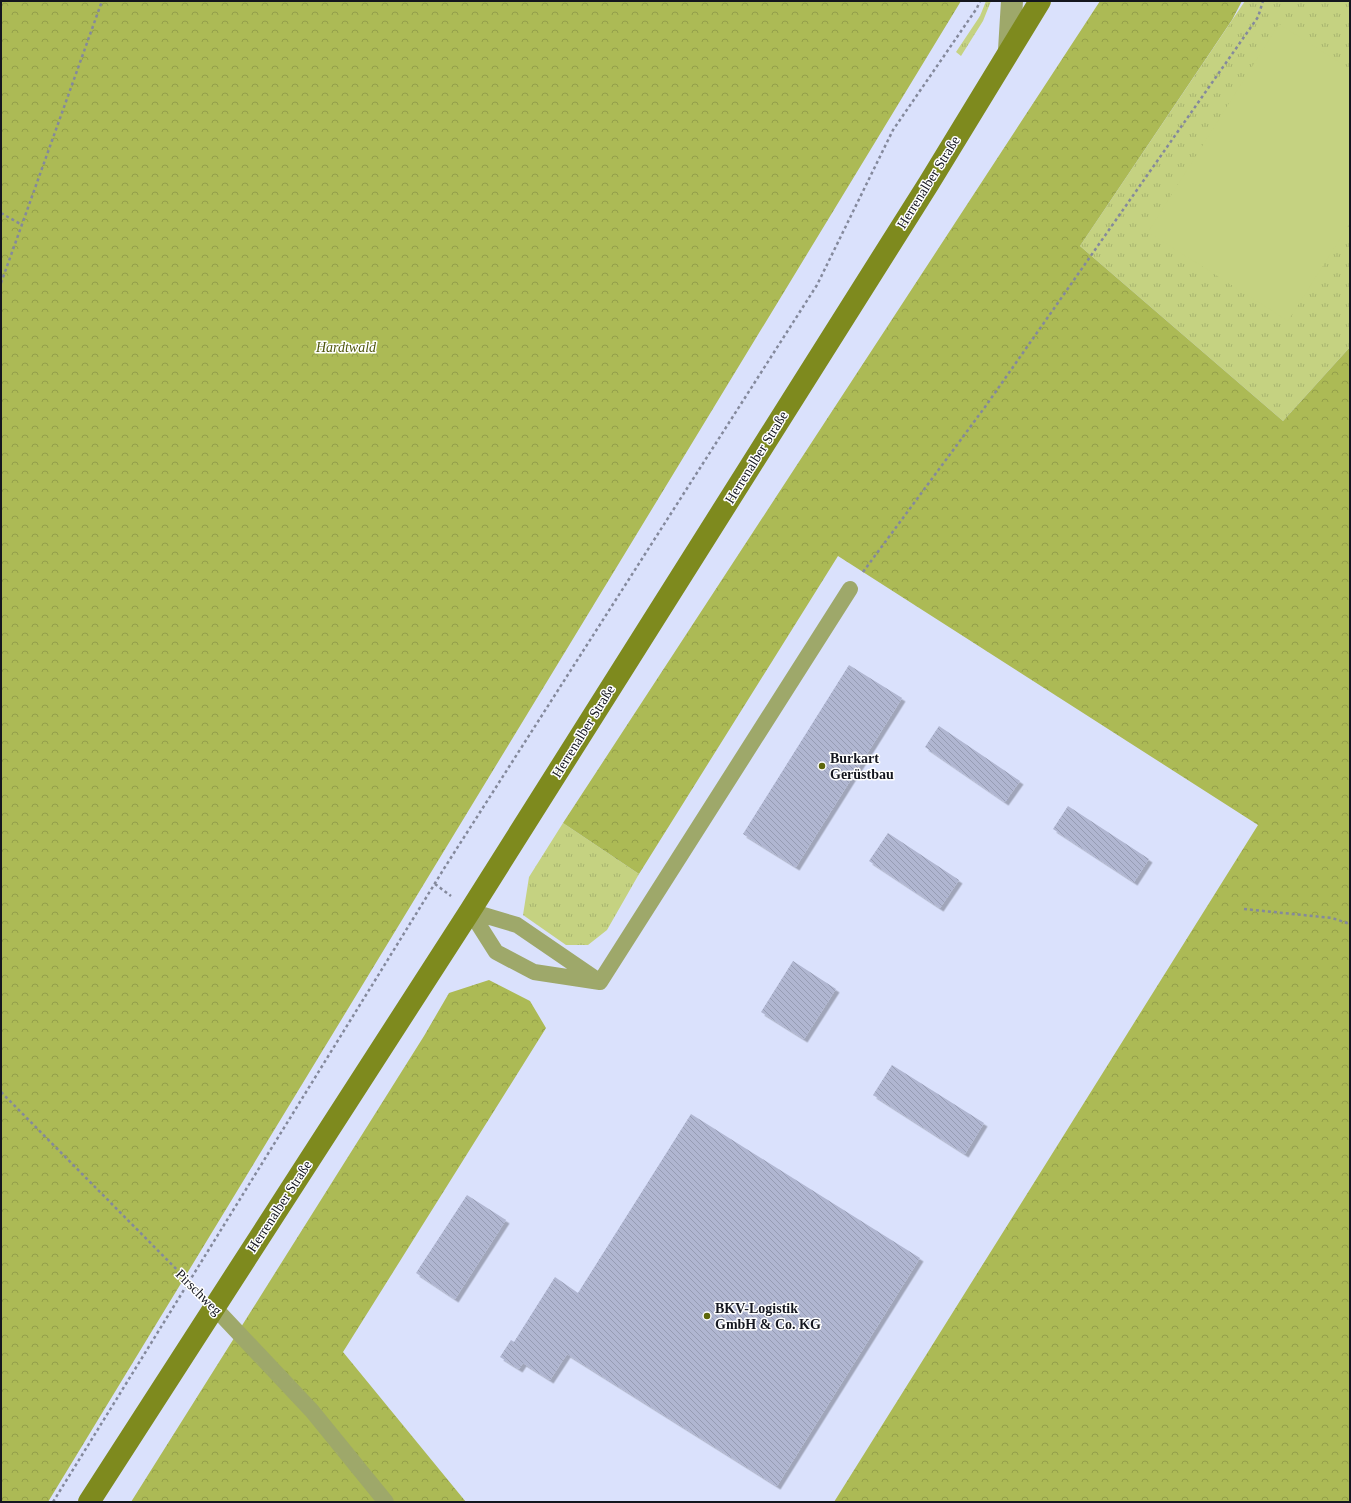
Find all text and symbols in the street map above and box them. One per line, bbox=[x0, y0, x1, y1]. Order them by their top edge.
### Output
street label: Herrenalber Straße bbox=[894, 133, 963, 231]
park label: Hardtwald bbox=[315, 340, 377, 355]
street label: Herrenalber Straße bbox=[722, 408, 791, 506]
street label: Herrenalber Straße bbox=[549, 682, 618, 780]
place label: Burkart Gerüstbau bbox=[830, 751, 894, 782]
marker: Burkart Gerüstbau bbox=[817, 761, 827, 771]
street label: Herrenalber Straße bbox=[244, 1158, 315, 1255]
street label: Pirschweg bbox=[173, 1266, 225, 1318]
place label: BKV-Logistik GmbH & Co. KG bbox=[715, 1301, 821, 1332]
marker: BKV-Logistik GmbH & Co. KG bbox=[702, 1311, 712, 1321]

